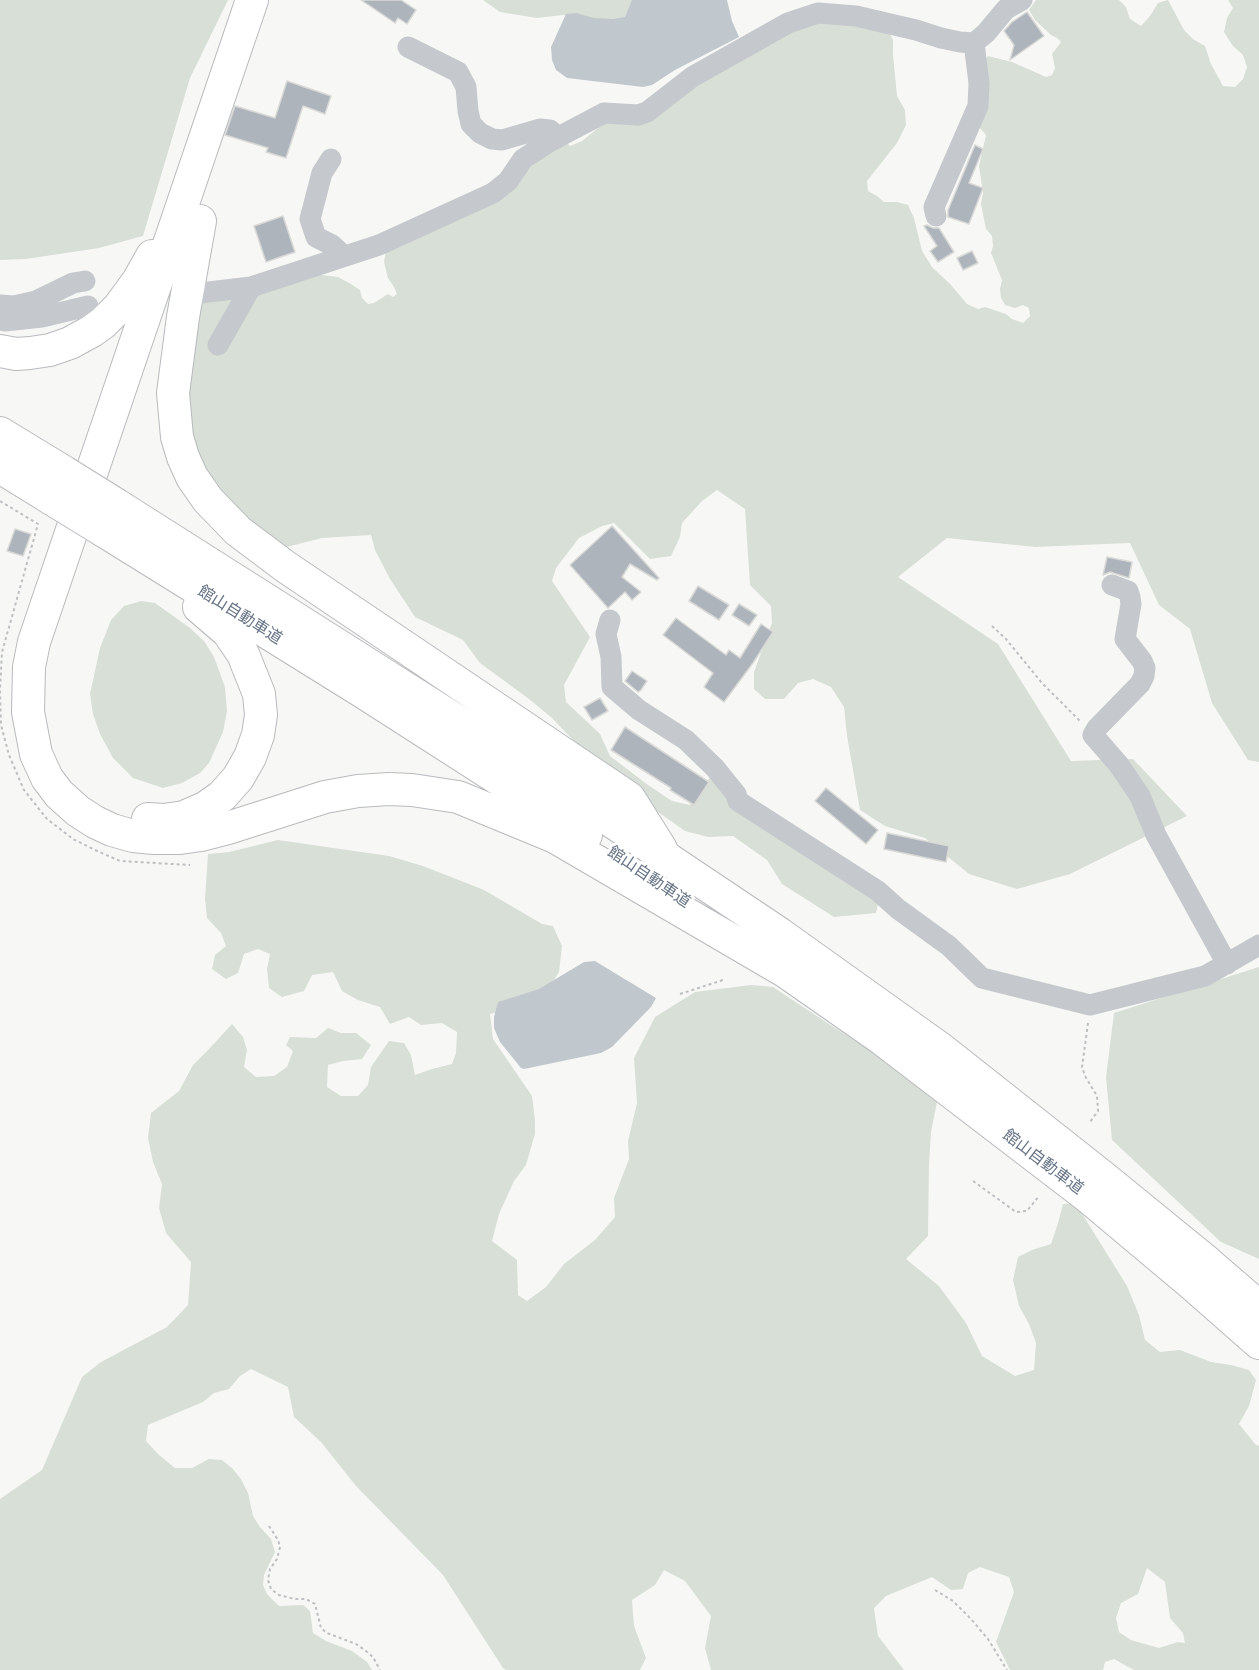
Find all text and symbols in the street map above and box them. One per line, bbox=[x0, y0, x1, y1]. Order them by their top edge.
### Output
street label: 館山自動車道 bbox=[194, 581, 286, 649]
street label: 館山自動車道 bbox=[604, 842, 694, 912]
street label: 館山自動車道 bbox=[999, 1125, 1087, 1199]

